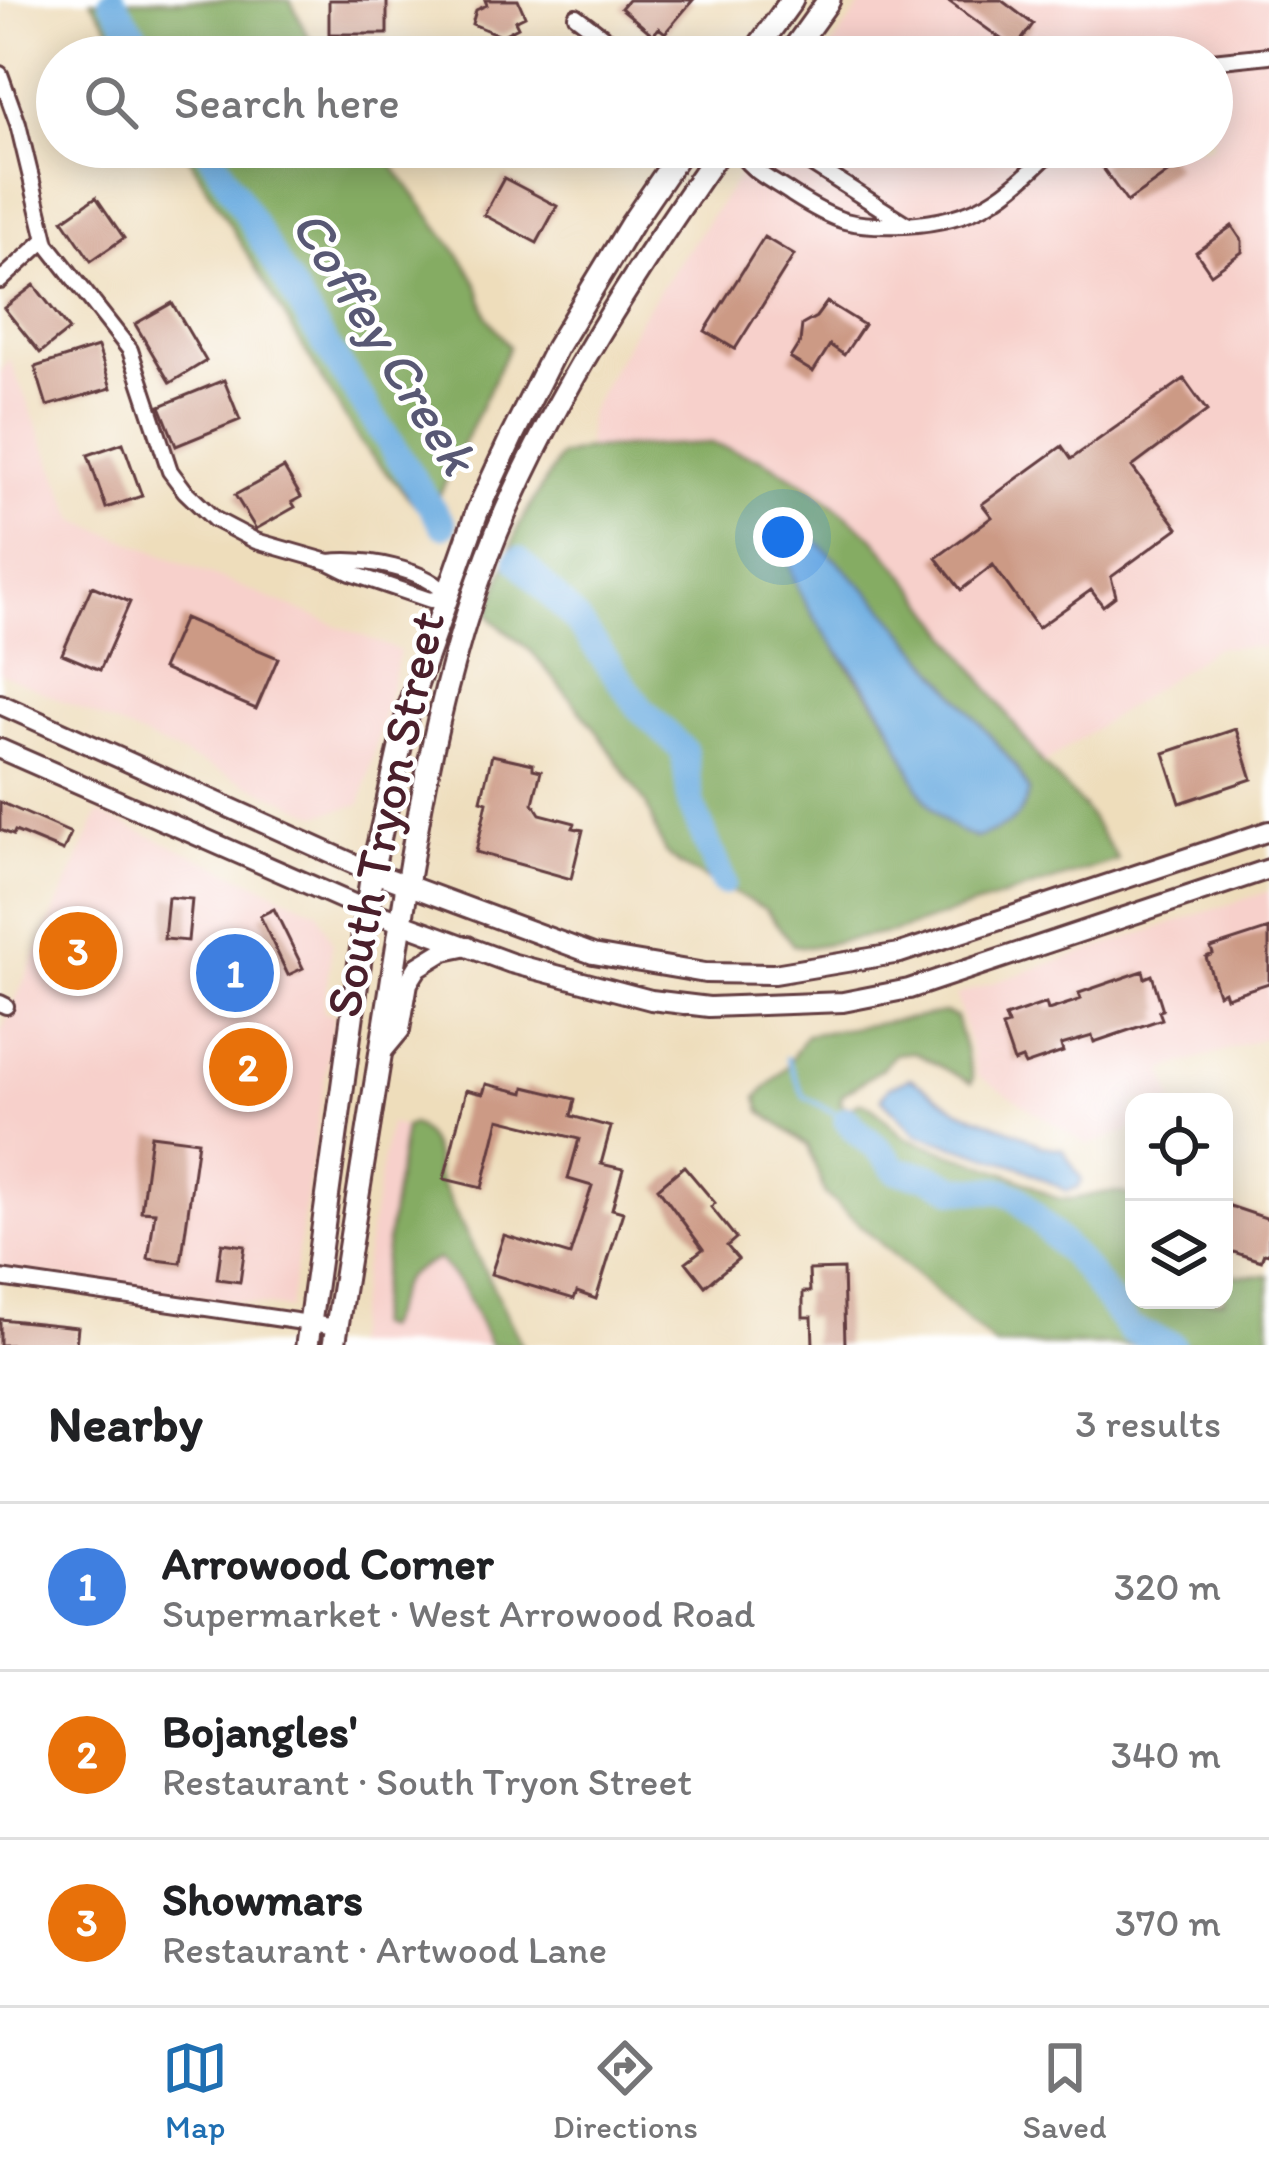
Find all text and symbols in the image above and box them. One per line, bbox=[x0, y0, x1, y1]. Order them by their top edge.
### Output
search box bbox=[36, 36, 1233, 168]
icon: search bbox=[78, 69, 144, 135]
text: Search here bbox=[174, 75, 400, 129]
water label: Coffey Creek bbox=[278, 197, 493, 488]
your location bbox=[753, 507, 813, 567]
street label: South Tryon Street bbox=[312, 606, 457, 1022]
pin: 3 bbox=[39, 906, 117, 996]
pin: 1 bbox=[196, 928, 274, 1018]
pin: 2 bbox=[209, 1022, 287, 1112]
map controls bbox=[1125, 1093, 1233, 1309]
button: locate bbox=[1125, 1093, 1233, 1201]
button: layers bbox=[1125, 1201, 1233, 1309]
text: Nearby bbox=[48, 1393, 203, 1454]
text: 3 results bbox=[1075, 1400, 1221, 1447]
text: Arrowood Corner bbox=[162, 1536, 494, 1590]
text: 1 bbox=[78, 1563, 96, 1610]
text: 320 m bbox=[1114, 1563, 1221, 1610]
text: Supermarket · West Arrowood Road bbox=[162, 1590, 755, 1637]
text: Bojangles' bbox=[162, 1704, 357, 1758]
text: 2 bbox=[77, 1731, 97, 1778]
text: 340 m bbox=[1111, 1731, 1221, 1778]
text: Restaurant · South Tryon Street bbox=[162, 1758, 692, 1805]
text: Showmars bbox=[162, 1872, 363, 1926]
text: 3 bbox=[76, 1899, 98, 1946]
text: 370 m bbox=[1115, 1899, 1221, 1946]
text: Restaurant · Artwood Lane bbox=[162, 1926, 607, 1973]
tab: Map bbox=[162, 2035, 228, 2146]
tab: Directions bbox=[553, 2035, 698, 2146]
tab: Saved bbox=[1023, 2035, 1107, 2146]

